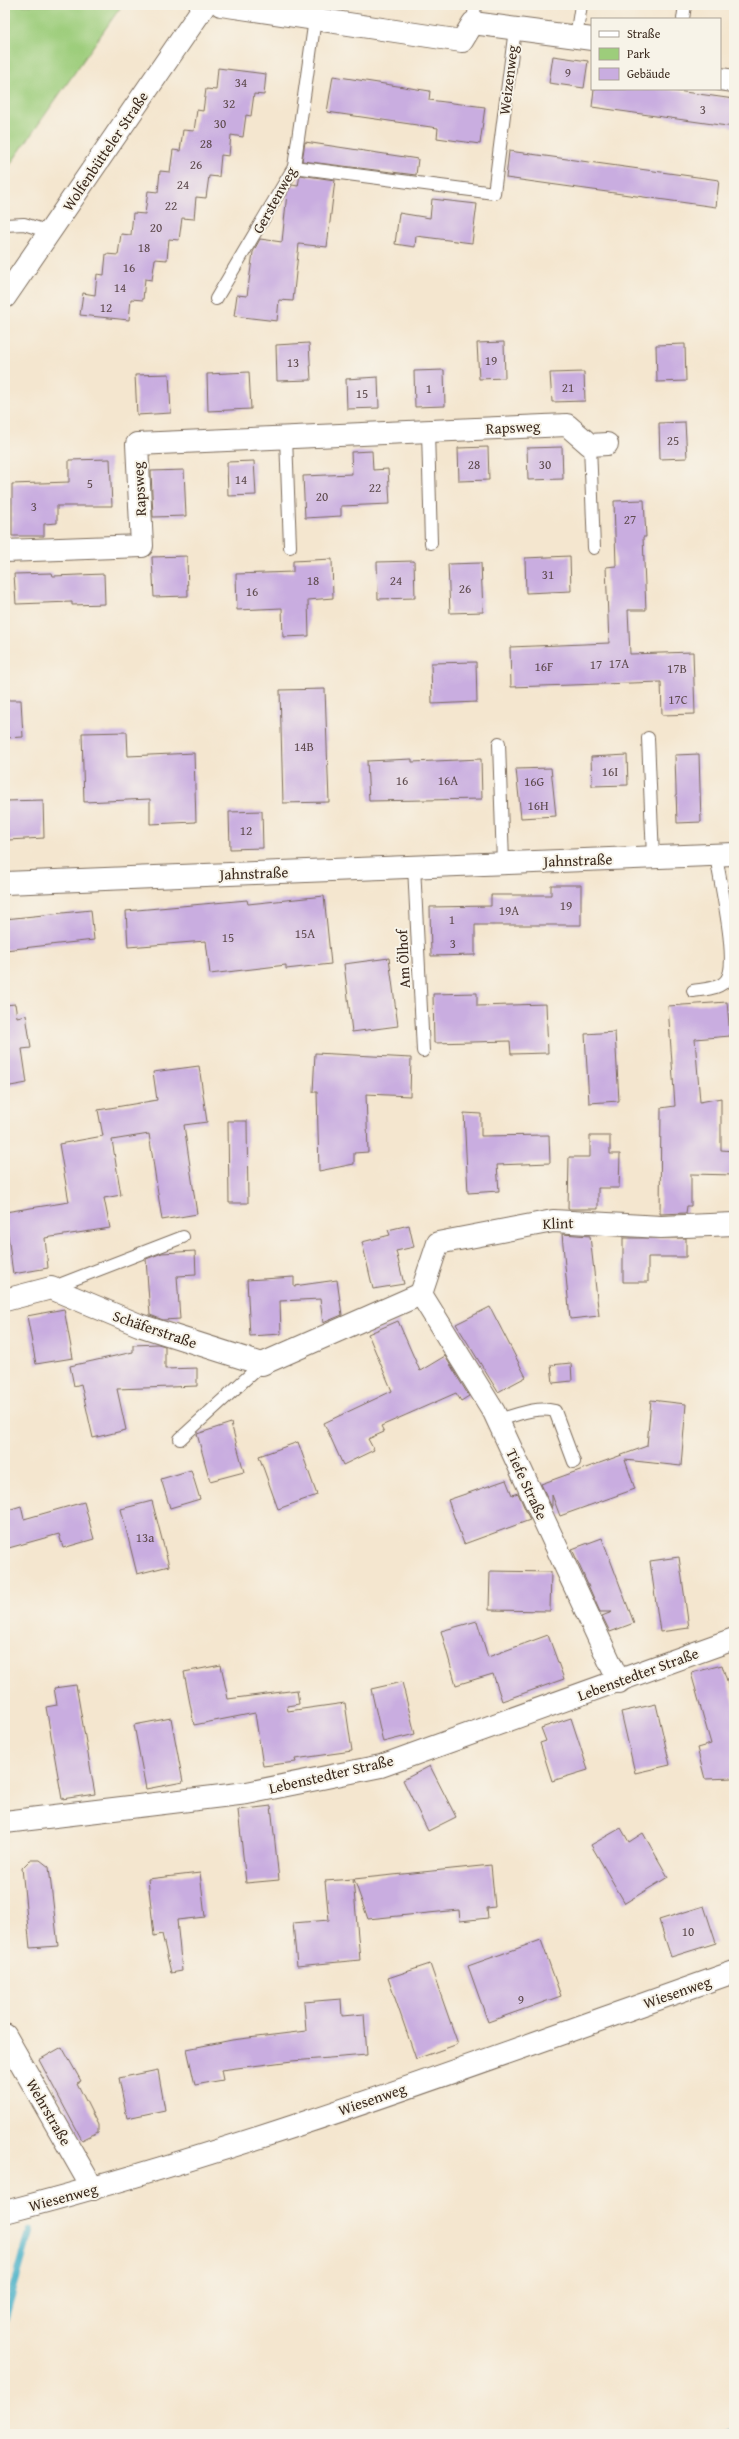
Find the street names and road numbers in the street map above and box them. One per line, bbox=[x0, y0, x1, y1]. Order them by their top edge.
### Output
street label: Weizenweg bbox=[493, 43, 523, 116]
street label: Wolfenbütteler Straße bbox=[57, 87, 153, 215]
street label: Gerstenweg bbox=[247, 162, 301, 237]
street label: Rapsweg bbox=[485, 415, 541, 439]
street label: Rapsweg bbox=[127, 461, 151, 517]
street label: Jahnstraße bbox=[541, 848, 613, 872]
street label: Jahnstraße bbox=[217, 861, 289, 885]
street label: Am Ölhof bbox=[391, 927, 415, 989]
street label: Klint bbox=[542, 1212, 575, 1234]
street label: Schäferstraße bbox=[110, 1305, 200, 1353]
street label: Tiefe Straße bbox=[501, 1445, 553, 1523]
street label: Lebenstedter Straße bbox=[575, 1642, 701, 1706]
street label: Lebenstedter Straße bbox=[267, 1749, 395, 1799]
street label: Wiesenweg bbox=[640, 1970, 714, 2013]
street label: Wehrstraße bbox=[21, 2075, 77, 2149]
street label: Wiesenweg bbox=[335, 2077, 409, 2120]
street label: Wiesenweg bbox=[26, 2178, 100, 2216]

